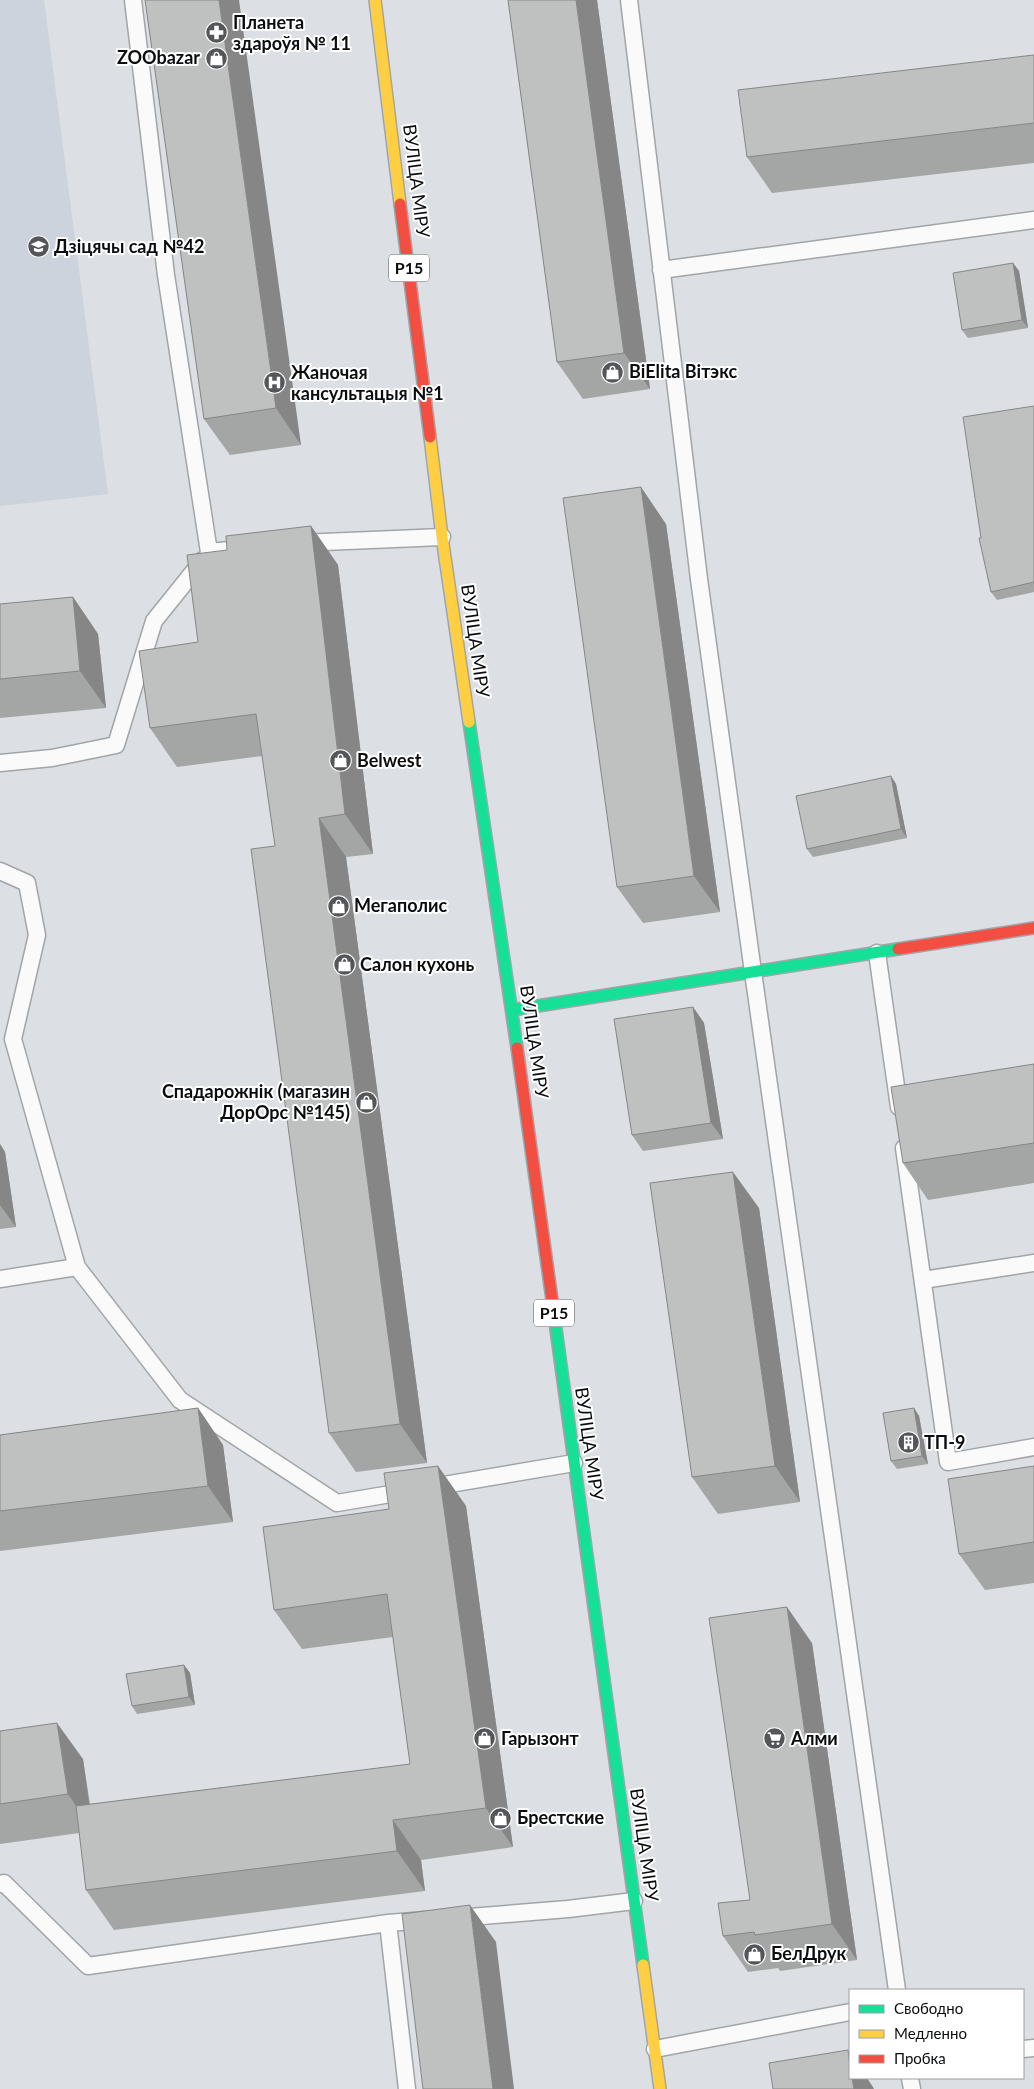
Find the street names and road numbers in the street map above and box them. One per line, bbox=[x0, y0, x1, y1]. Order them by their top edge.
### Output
street label: ВУЛІЦА МІРУ bbox=[399, 123, 435, 240]
road number: Р15 bbox=[389, 254, 429, 282]
street label: ВУЛІЦА МІРУ bbox=[457, 583, 495, 700]
street label: ВУЛІЦА МІРУ bbox=[516, 984, 554, 1101]
road number: Р15 bbox=[534, 1300, 574, 1326]
street label: ВУЛІЦА МІРУ bbox=[571, 1386, 609, 1503]
street label: ВУЛІЦА МІРУ bbox=[626, 1787, 664, 1904]

